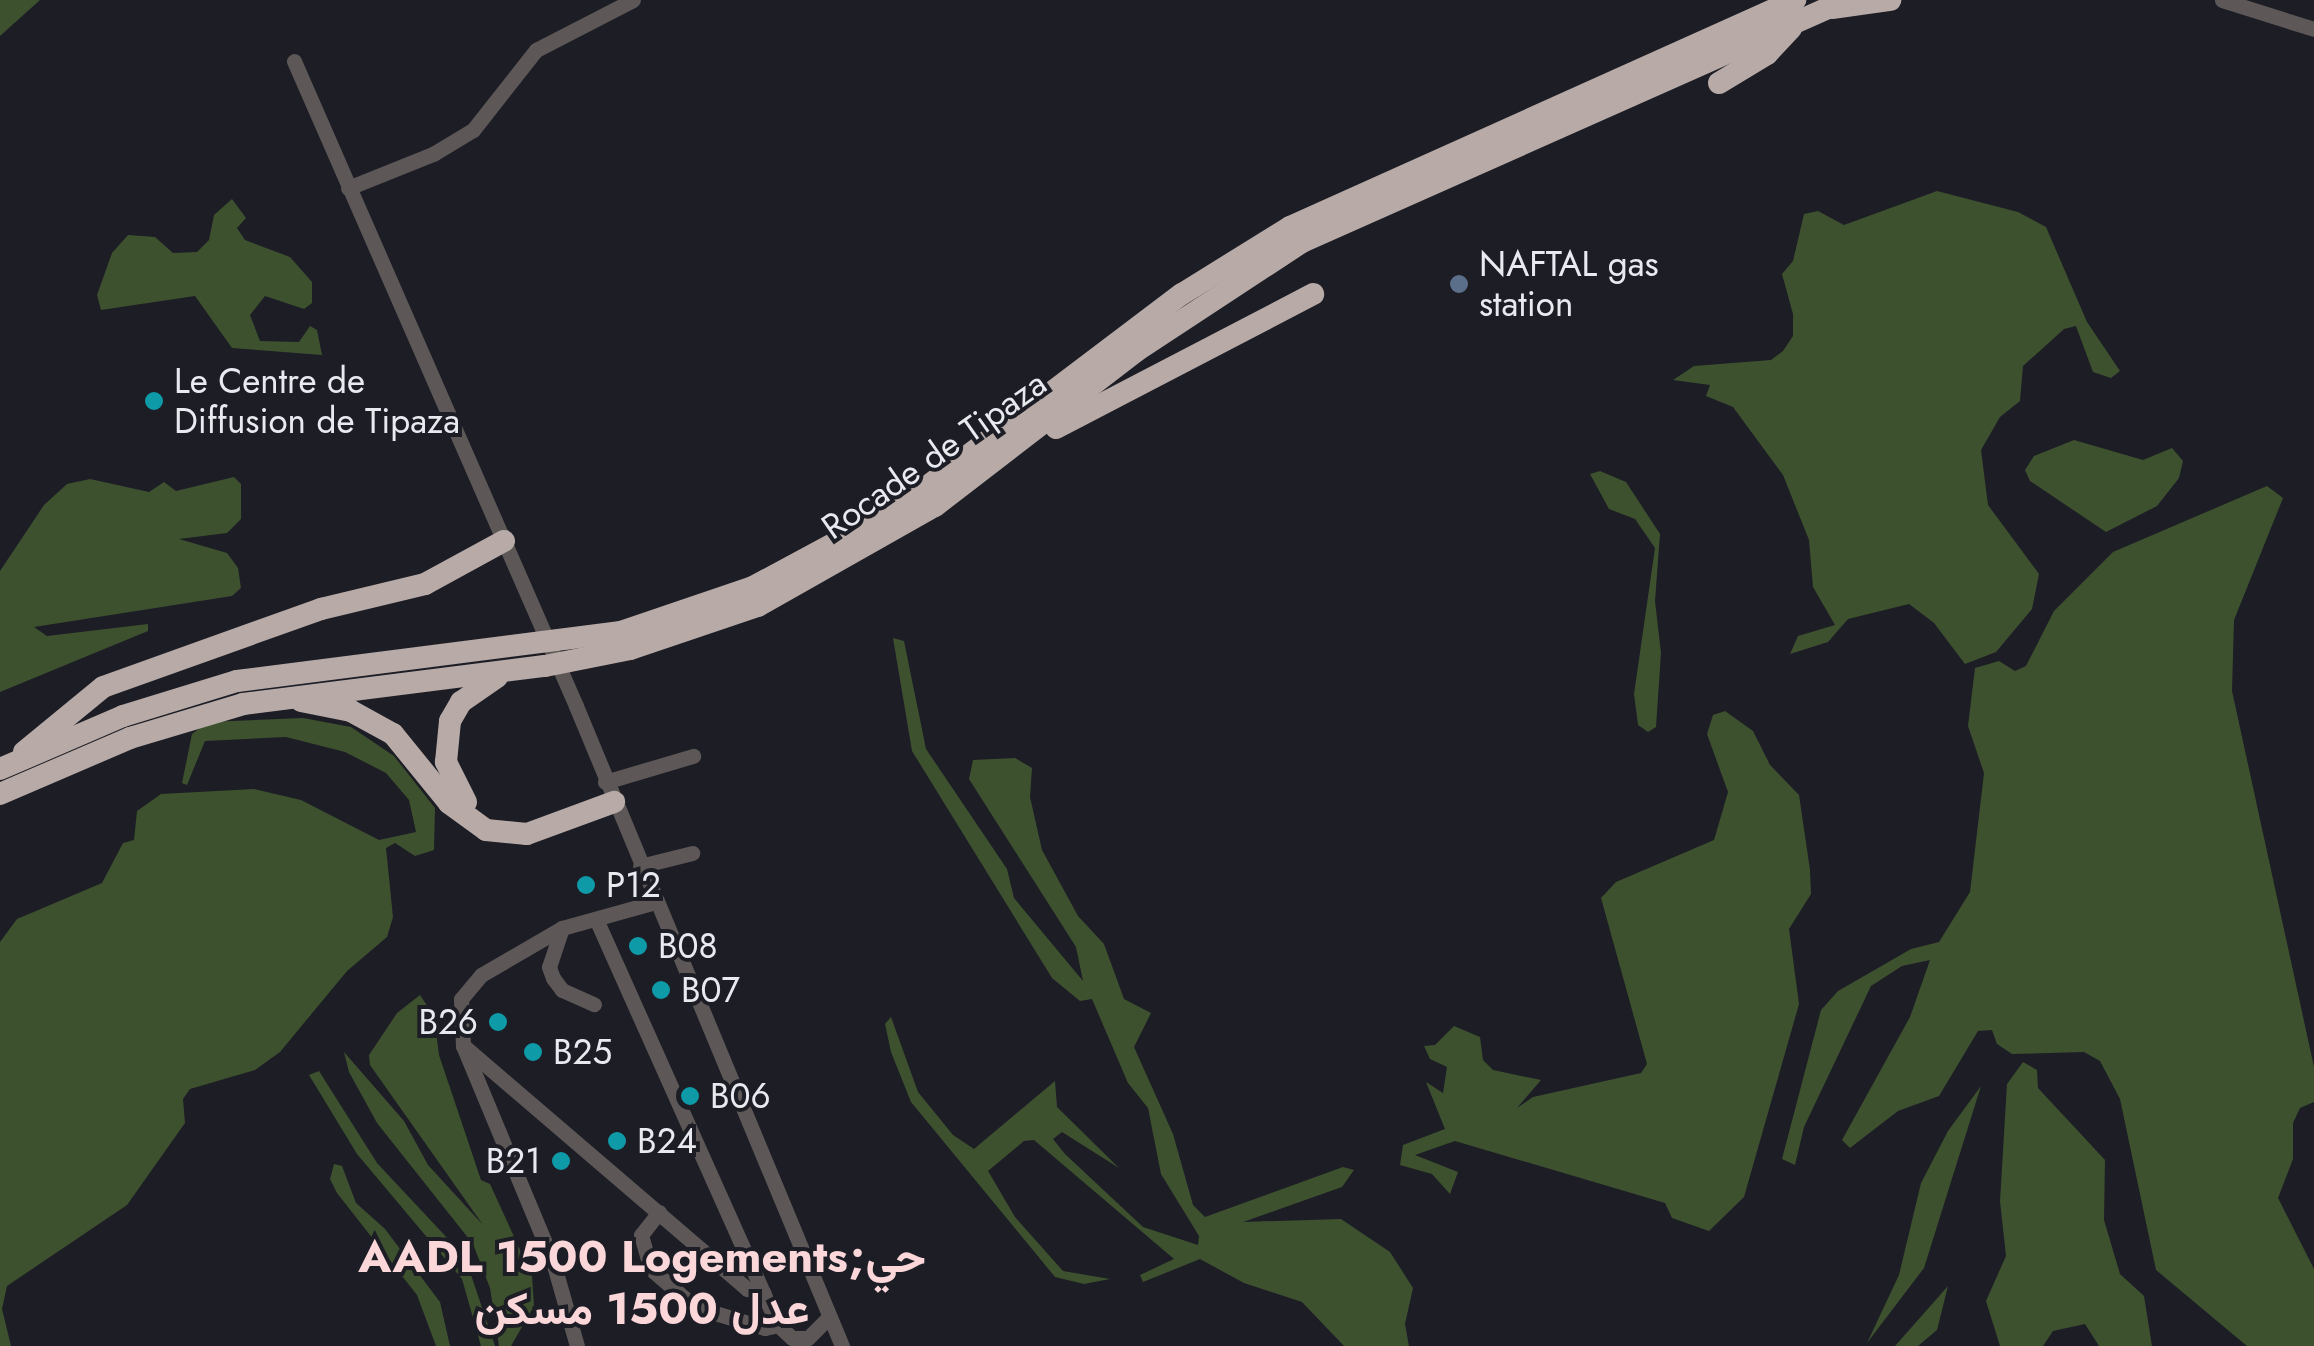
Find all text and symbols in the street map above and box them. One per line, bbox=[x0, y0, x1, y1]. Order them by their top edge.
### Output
place label: NAFTAL gas station bbox=[1479, 243, 1659, 325]
marker: NAFTAL gas station bbox=[1448, 273, 1470, 295]
place label: Le Centre de Diffusion de Tipaza bbox=[174, 360, 460, 442]
street label: Rocade de Tipaza bbox=[814, 362, 1054, 548]
marker: Le Centre de Diffusion de Tipaza bbox=[143, 390, 165, 412]
place label: P12 bbox=[606, 864, 661, 906]
marker: P12 bbox=[575, 874, 597, 896]
place label: B08 bbox=[658, 925, 718, 967]
marker: B08 bbox=[627, 935, 649, 957]
place label: B07 bbox=[681, 969, 740, 1011]
marker: B07 bbox=[650, 979, 672, 1001]
place label: B26 bbox=[418, 1001, 478, 1043]
marker: B26 bbox=[487, 1011, 509, 1033]
place label: B25 bbox=[553, 1031, 612, 1073]
marker: B25 bbox=[522, 1041, 544, 1063]
place label: B06 bbox=[710, 1075, 771, 1117]
marker: B06 bbox=[679, 1085, 701, 1107]
place label: B24 bbox=[637, 1120, 697, 1162]
marker: B24 bbox=[606, 1130, 628, 1152]
place label: B21 bbox=[486, 1140, 541, 1182]
marker: B21 bbox=[550, 1150, 572, 1172]
district label: AADL 1500 Logements;حي عدل 1500 مسكن bbox=[358, 1230, 926, 1336]

